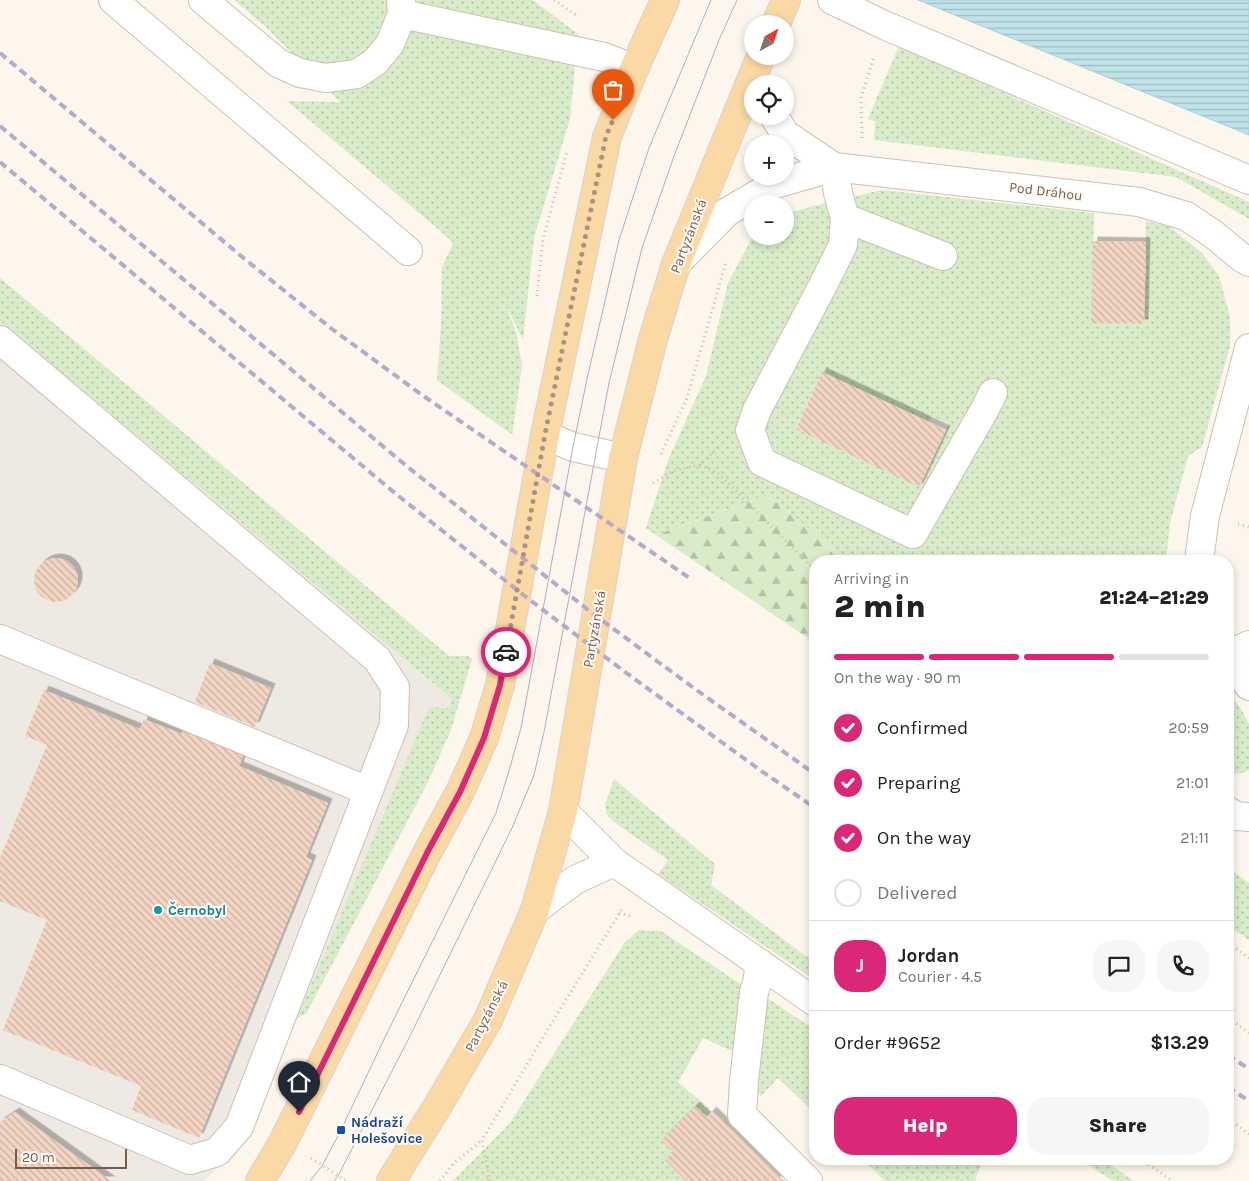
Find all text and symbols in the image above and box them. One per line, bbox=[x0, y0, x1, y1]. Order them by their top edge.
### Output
north arrow bbox=[744, 15, 794, 65]
map controls bbox=[744, 15, 794, 245]
pin bbox=[592, 69, 634, 120]
button: locate bbox=[744, 75, 794, 125]
icon: bag bbox=[599, 76, 627, 104]
button: + bbox=[744, 135, 794, 185]
street label: Pod Dráhou bbox=[1008, 179, 1084, 204]
button: − bbox=[744, 195, 794, 245]
street label: Partyzánská bbox=[667, 197, 710, 276]
text: Arriving in bbox=[834, 569, 909, 588]
text: 21:24–21:29 bbox=[1099, 587, 1209, 609]
text: 2 min bbox=[834, 588, 926, 625]
street label: Partyzánská bbox=[579, 589, 610, 669]
courier bbox=[481, 627, 531, 677]
icon: car bbox=[492, 638, 520, 666]
text: On the way · 90 m bbox=[834, 668, 961, 687]
icon: check bbox=[834, 714, 862, 742]
text: Confirmed bbox=[877, 717, 968, 739]
text: 20:59 bbox=[1168, 718, 1209, 737]
icon: check bbox=[834, 769, 862, 797]
text: Preparing bbox=[877, 772, 960, 794]
text: 21:01 bbox=[1176, 773, 1209, 792]
icon: check bbox=[834, 824, 862, 852]
text: On the way bbox=[877, 827, 971, 849]
text: 21:11 bbox=[1180, 828, 1209, 847]
text: Delivered bbox=[877, 882, 957, 904]
place label: Černobyl bbox=[168, 901, 226, 919]
marker: Černobyl bbox=[152, 904, 164, 916]
button: chat bbox=[1093, 940, 1145, 992]
button: phone bbox=[1157, 940, 1209, 992]
text: Jordan bbox=[898, 945, 959, 967]
text: J bbox=[856, 955, 864, 977]
text: Courier · 4.5 bbox=[898, 967, 982, 986]
street label: Partyzánská bbox=[461, 978, 512, 1055]
text: Order #9652 bbox=[834, 1032, 941, 1054]
text: $13.29 bbox=[1150, 1032, 1209, 1054]
pin bbox=[278, 1061, 320, 1112]
icon: home bbox=[285, 1068, 313, 1096]
button: Help bbox=[834, 1097, 1017, 1155]
button: Share bbox=[1027, 1097, 1209, 1155]
place label: Nádraží Holešovice bbox=[351, 1114, 422, 1147]
marker: Nádraží Holešovice bbox=[335, 1124, 347, 1136]
scale bar bbox=[15, 1146, 128, 1169]
text: 20 m bbox=[22, 1149, 55, 1166]

